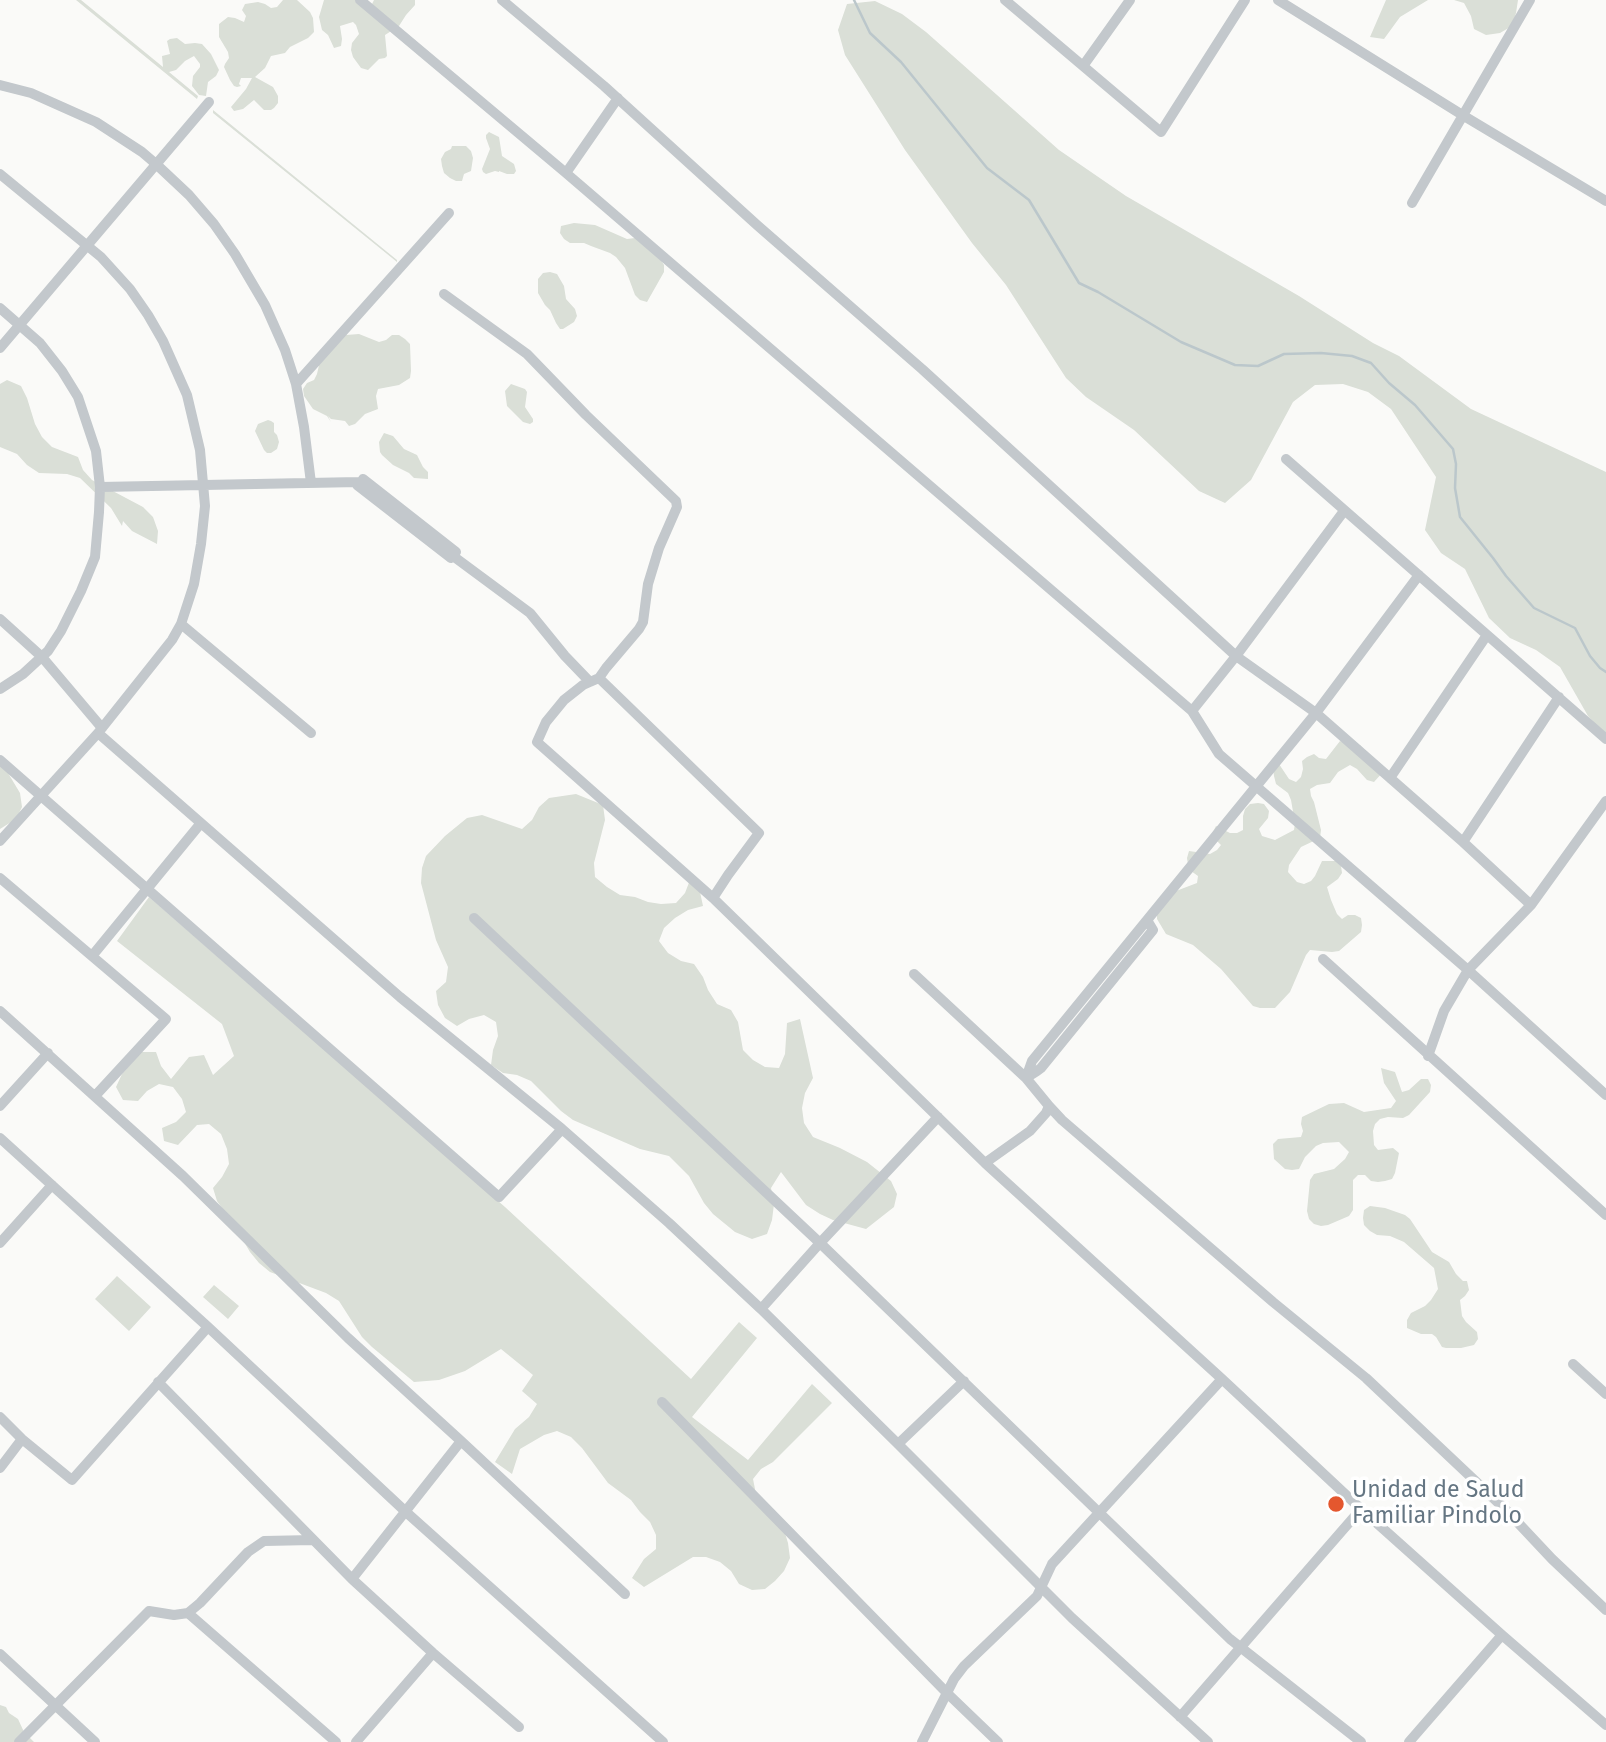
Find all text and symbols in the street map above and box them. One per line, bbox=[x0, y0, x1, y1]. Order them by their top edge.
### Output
place label: Unidad de Salud Familiar Pindolo bbox=[1352, 1477, 1524, 1531]
marker: Unidad de Salud Familiar Pindolo bbox=[1326, 1494, 1346, 1514]

